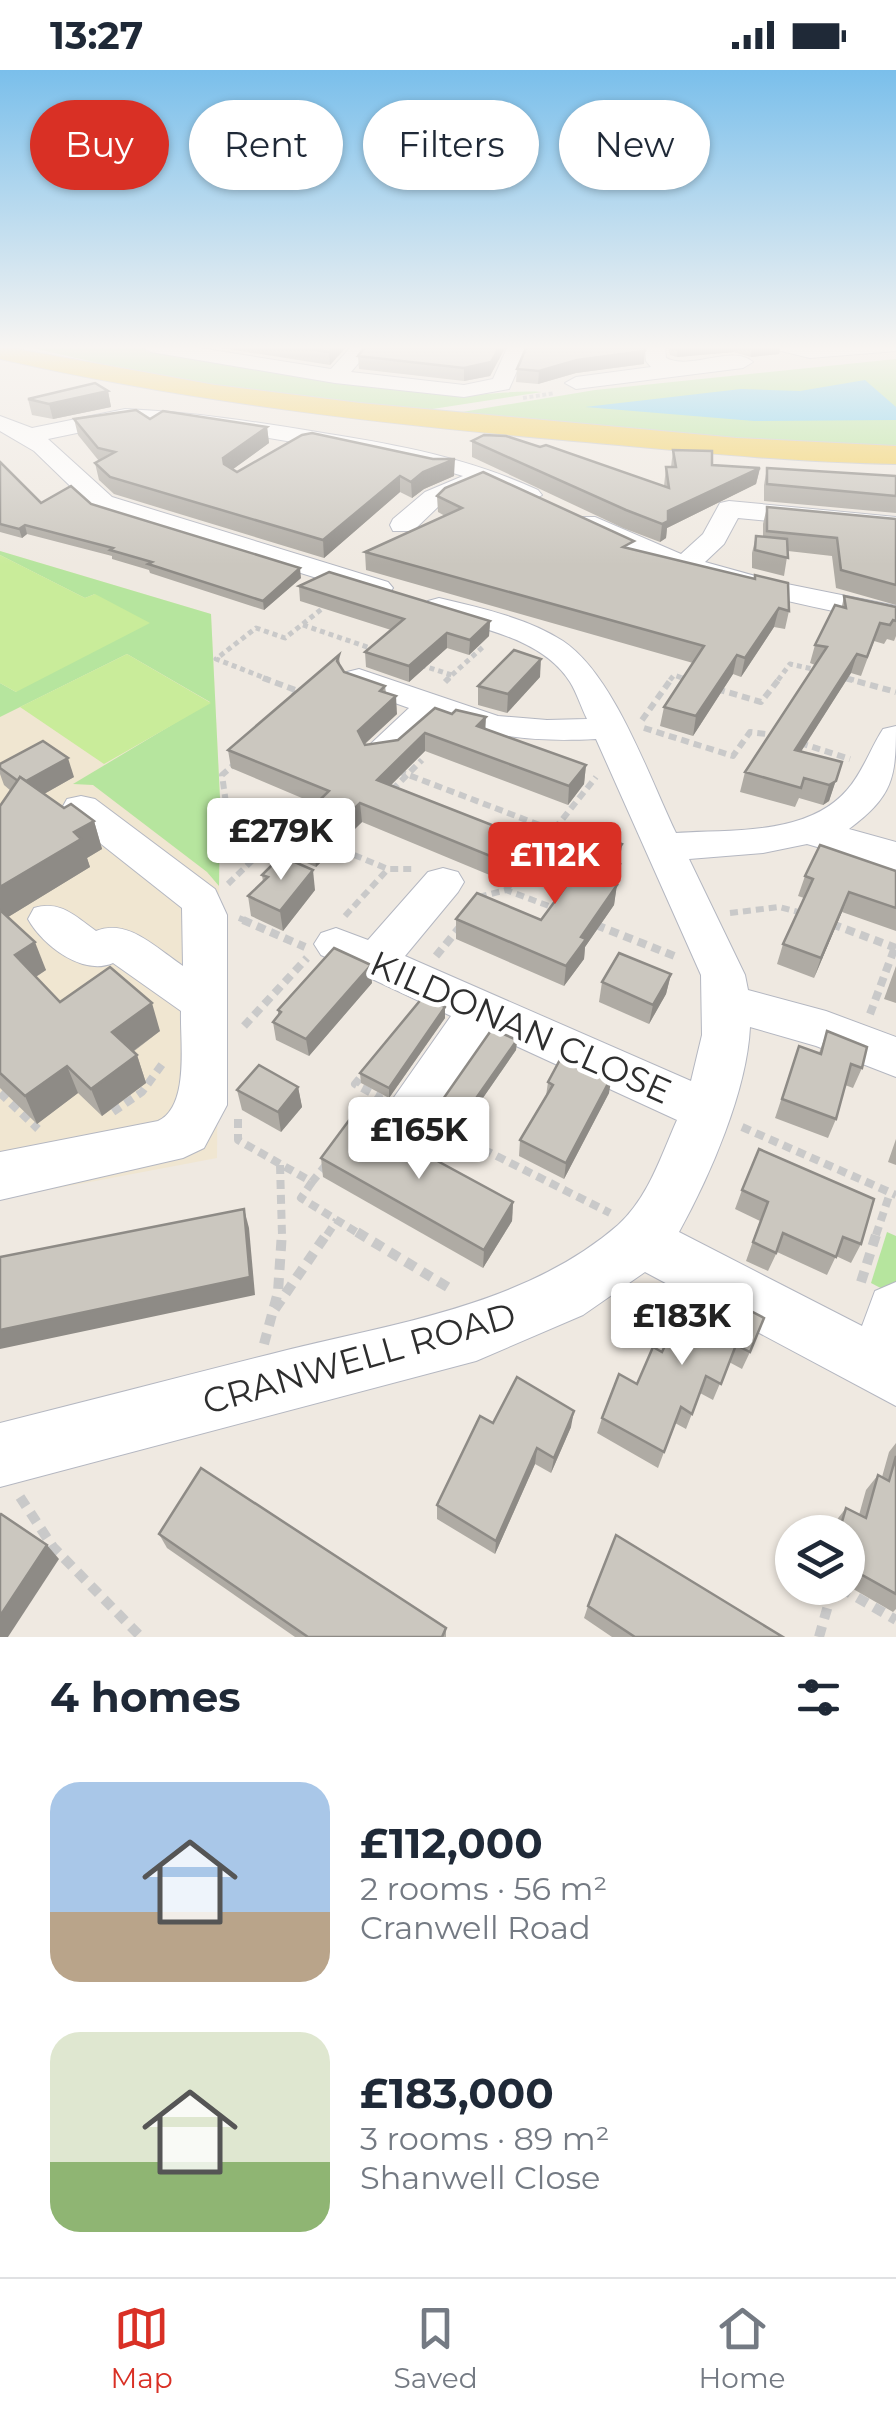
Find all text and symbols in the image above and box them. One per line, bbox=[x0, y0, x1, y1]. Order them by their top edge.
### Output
text: 13:27 bbox=[50, 12, 143, 59]
chip: Buy bbox=[30, 100, 169, 190]
chip: Rent bbox=[189, 100, 343, 190]
chip: Filters bbox=[363, 100, 539, 190]
chip: New bbox=[559, 100, 710, 190]
pin: £279K bbox=[211, 798, 351, 883]
text: £279K bbox=[229, 811, 333, 850]
pin: £112K bbox=[485, 822, 625, 907]
text: £112K bbox=[510, 835, 600, 874]
street label: KILDONAN CLOSE bbox=[364, 941, 678, 1113]
pin: £165K bbox=[349, 1097, 489, 1182]
text: £165K bbox=[370, 1110, 468, 1149]
pin: £183K bbox=[612, 1283, 752, 1368]
street label: CRANWELL ROAD bbox=[198, 1293, 520, 1423]
text: £183K bbox=[633, 1296, 731, 1335]
map controls bbox=[775, 1515, 865, 1605]
button: layers bbox=[775, 1515, 865, 1605]
icon: filters bbox=[791, 1670, 846, 1725]
text: 4 homes bbox=[50, 1671, 241, 1723]
text: £112,000 bbox=[360, 1817, 543, 1869]
icon: home bbox=[130, 1822, 250, 1942]
text: 2 rooms · 56 m² bbox=[360, 1869, 607, 1908]
text: Cranwell Road bbox=[360, 1908, 591, 1947]
text: £183,000 bbox=[360, 2067, 554, 2119]
icon: home bbox=[130, 2072, 250, 2192]
text: 3 rooms · 89 m² bbox=[360, 2119, 609, 2158]
text: Shanwell Close bbox=[360, 2158, 600, 2197]
tab: Map bbox=[110, 2301, 173, 2395]
tab: Saved bbox=[394, 2301, 478, 2395]
tab: Home bbox=[699, 2301, 786, 2395]

